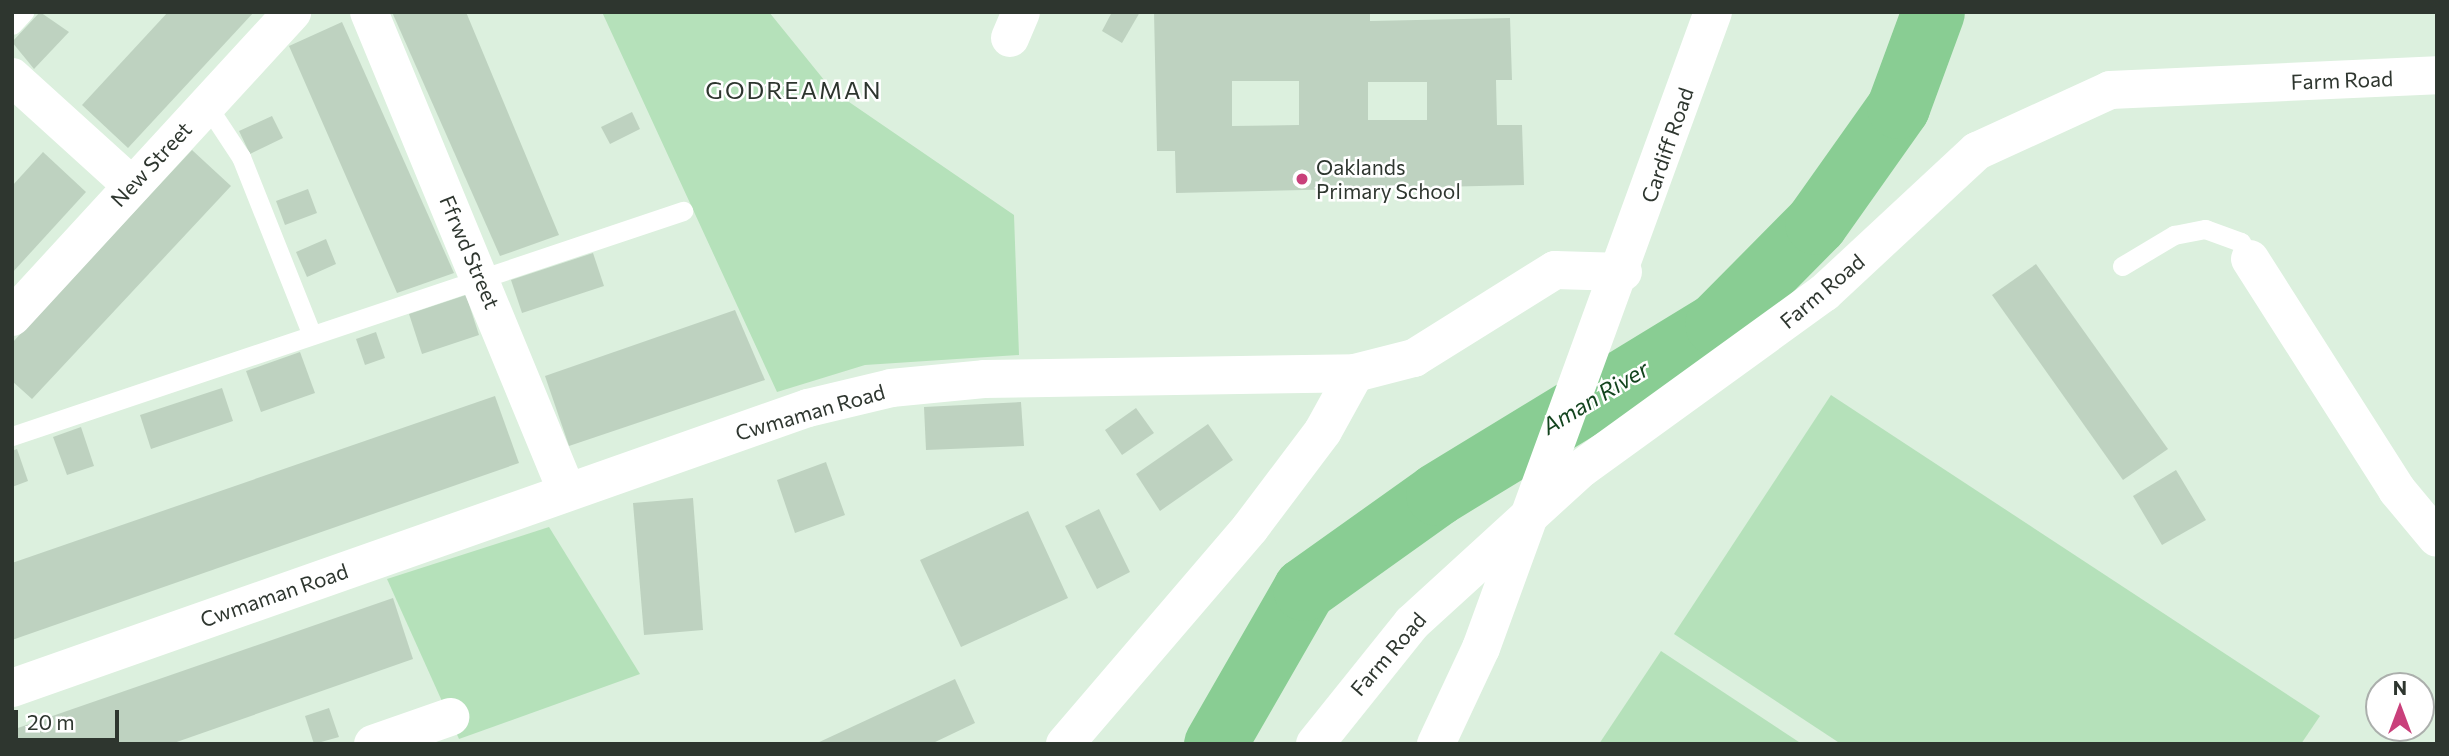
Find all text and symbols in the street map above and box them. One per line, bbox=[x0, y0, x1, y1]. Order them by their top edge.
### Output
street label: Farm Road bbox=[2290, 66, 2394, 94]
district label: GODREAMAN bbox=[706, 76, 882, 104]
street label: Cardiff Road bbox=[1636, 84, 1698, 206]
street label: New Street bbox=[105, 116, 197, 212]
place label: Oaklands Primary School bbox=[1316, 154, 1461, 204]
marker: Oaklands Primary School bbox=[1294, 171, 1310, 187]
street label: Ffrwd Street bbox=[435, 191, 505, 313]
street label: Farm Road bbox=[1775, 248, 1869, 334]
water label: Aman River bbox=[1537, 354, 1653, 440]
street label: Cwmaman Road bbox=[732, 379, 888, 445]
street label: Cwmaman Road bbox=[197, 558, 351, 632]
street label: Farm Road bbox=[1345, 607, 1431, 701]
north arrow bbox=[2365, 672, 2435, 742]
text: N bbox=[2393, 676, 2407, 699]
scale bar bbox=[18, 696, 122, 740]
text: 20 m bbox=[27, 709, 75, 734]

